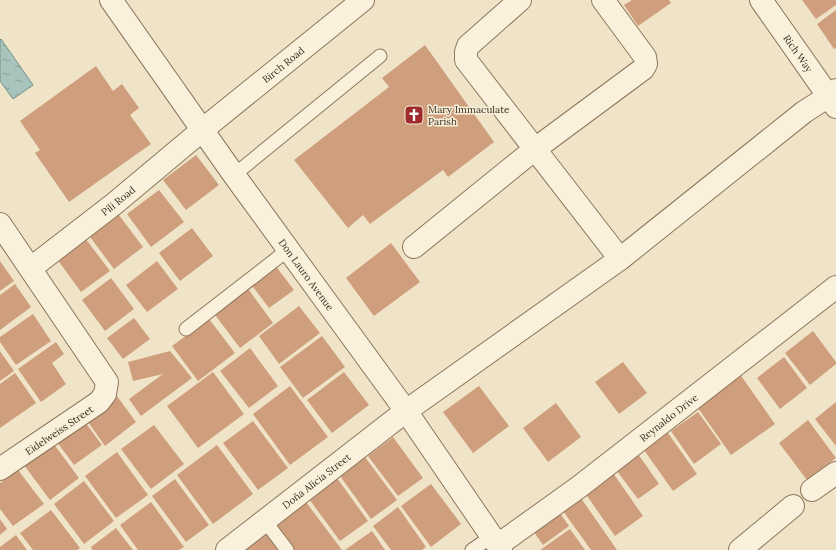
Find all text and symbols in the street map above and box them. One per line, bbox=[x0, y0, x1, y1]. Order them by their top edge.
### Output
street label: Rich Way bbox=[780, 32, 816, 75]
street label: Birch Road bbox=[260, 44, 307, 86]
place label: Mary Immaculate Parish bbox=[428, 103, 510, 128]
church icon: Mary Immaculate Parish bbox=[403, 104, 425, 126]
street label: Pili Road bbox=[98, 183, 138, 219]
street label: Don Lauro Avenue bbox=[276, 236, 337, 314]
street label: Reynaldo Drive bbox=[637, 391, 701, 445]
street label: Eidelweiss Street bbox=[23, 403, 96, 458]
street label: Doña Alicia Street bbox=[280, 450, 354, 512]

